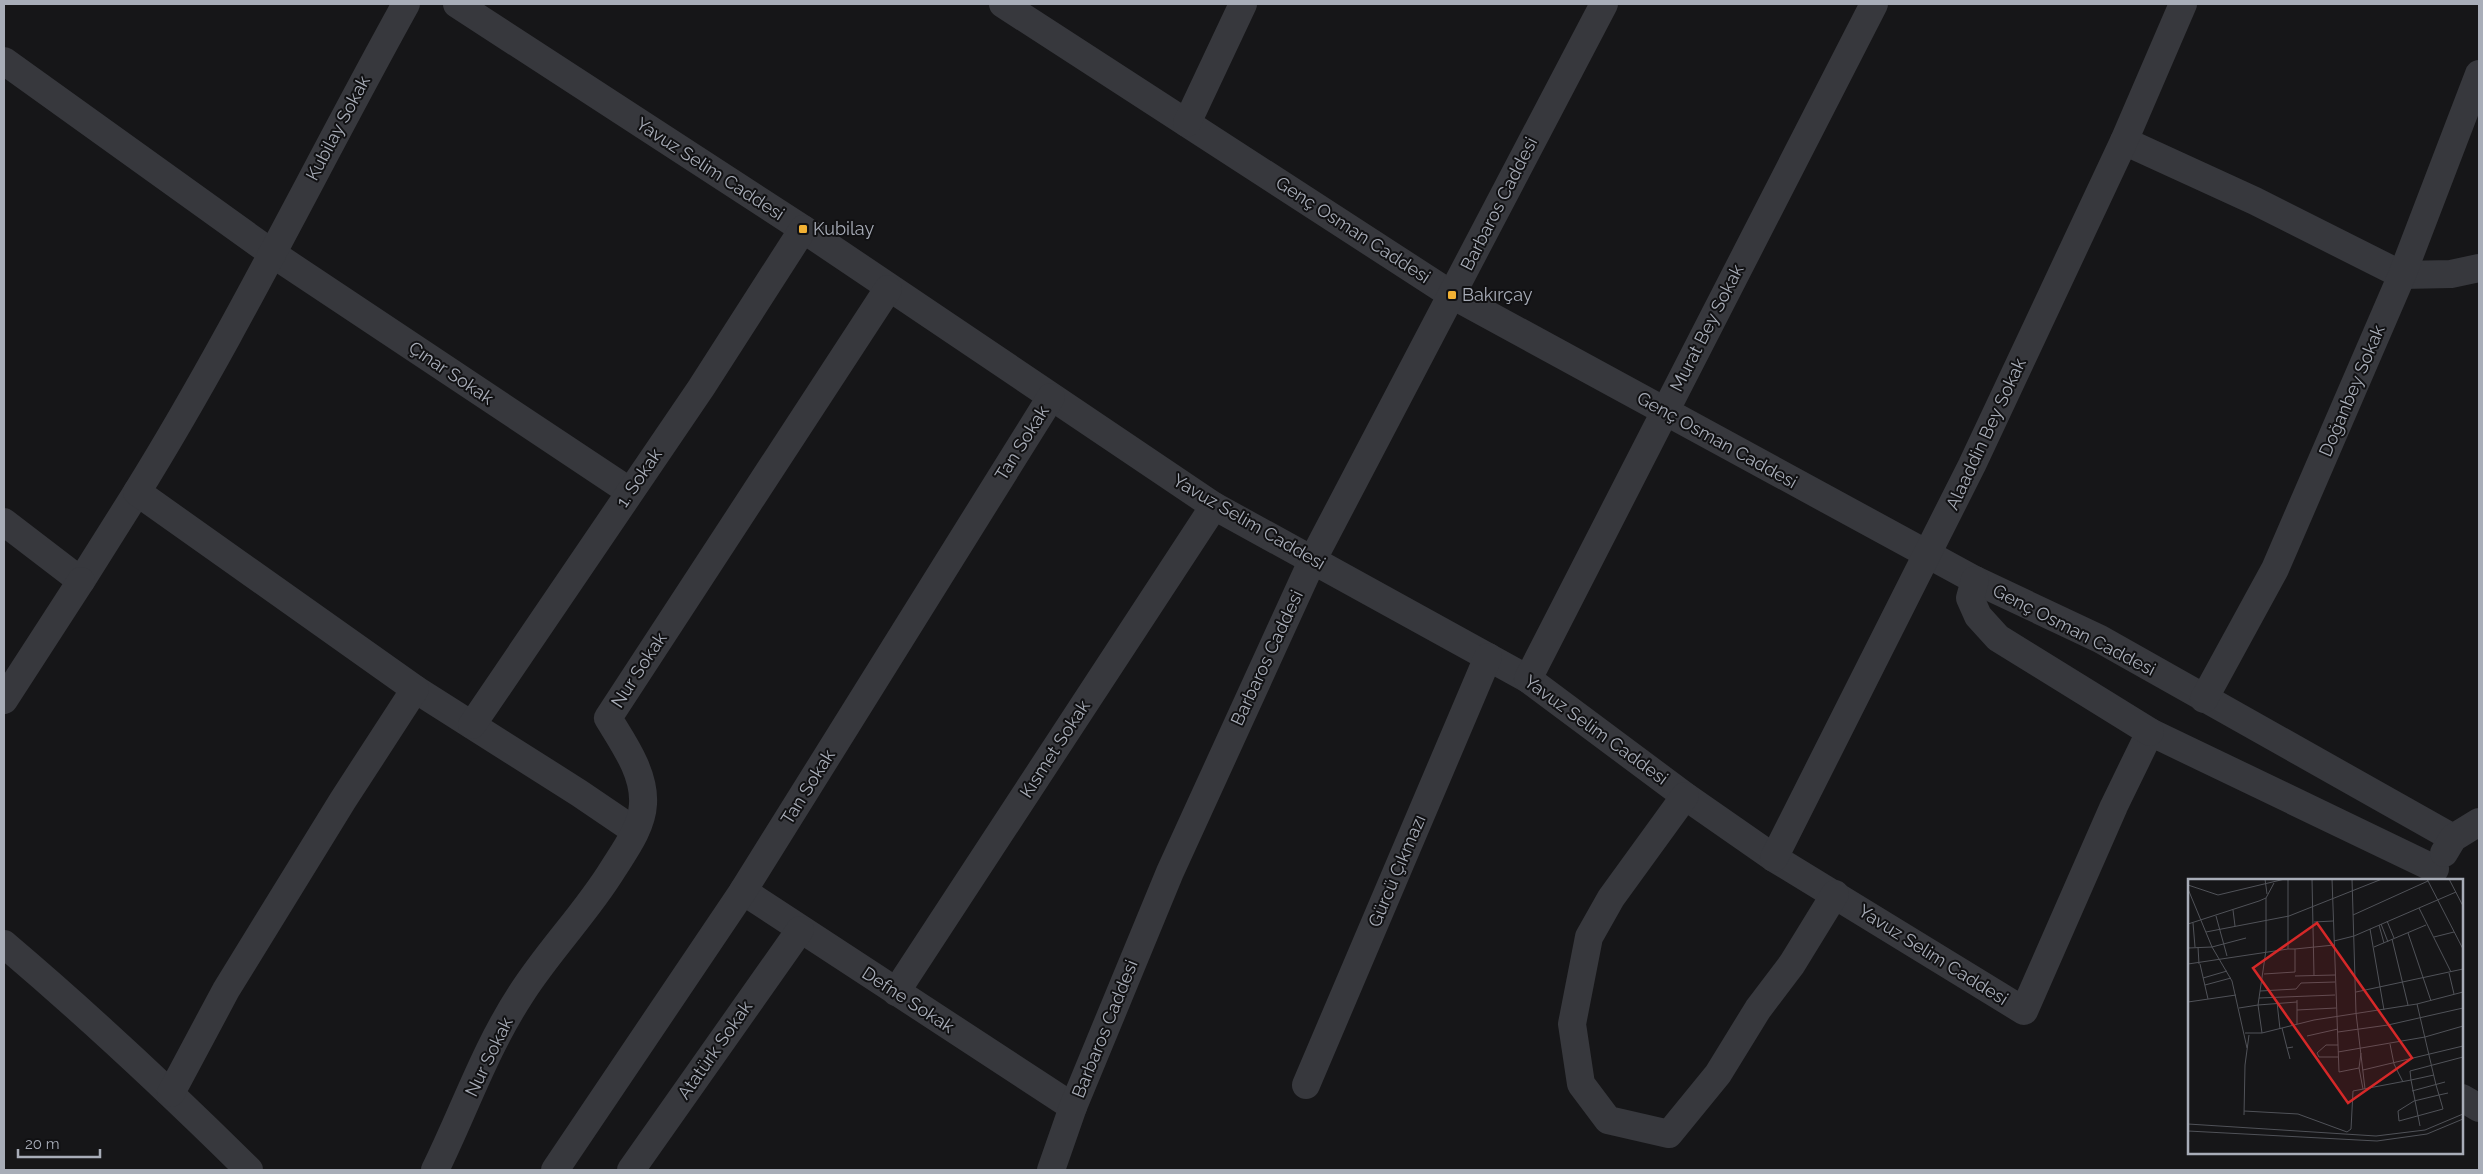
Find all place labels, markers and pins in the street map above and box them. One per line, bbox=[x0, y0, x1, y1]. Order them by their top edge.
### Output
place label: Kubilay bbox=[813, 218, 874, 239]
marker: Kubilay bbox=[797, 223, 809, 235]
place label: Bakırçay bbox=[1462, 284, 1533, 305]
marker: Bakırçay bbox=[1446, 289, 1458, 301]

